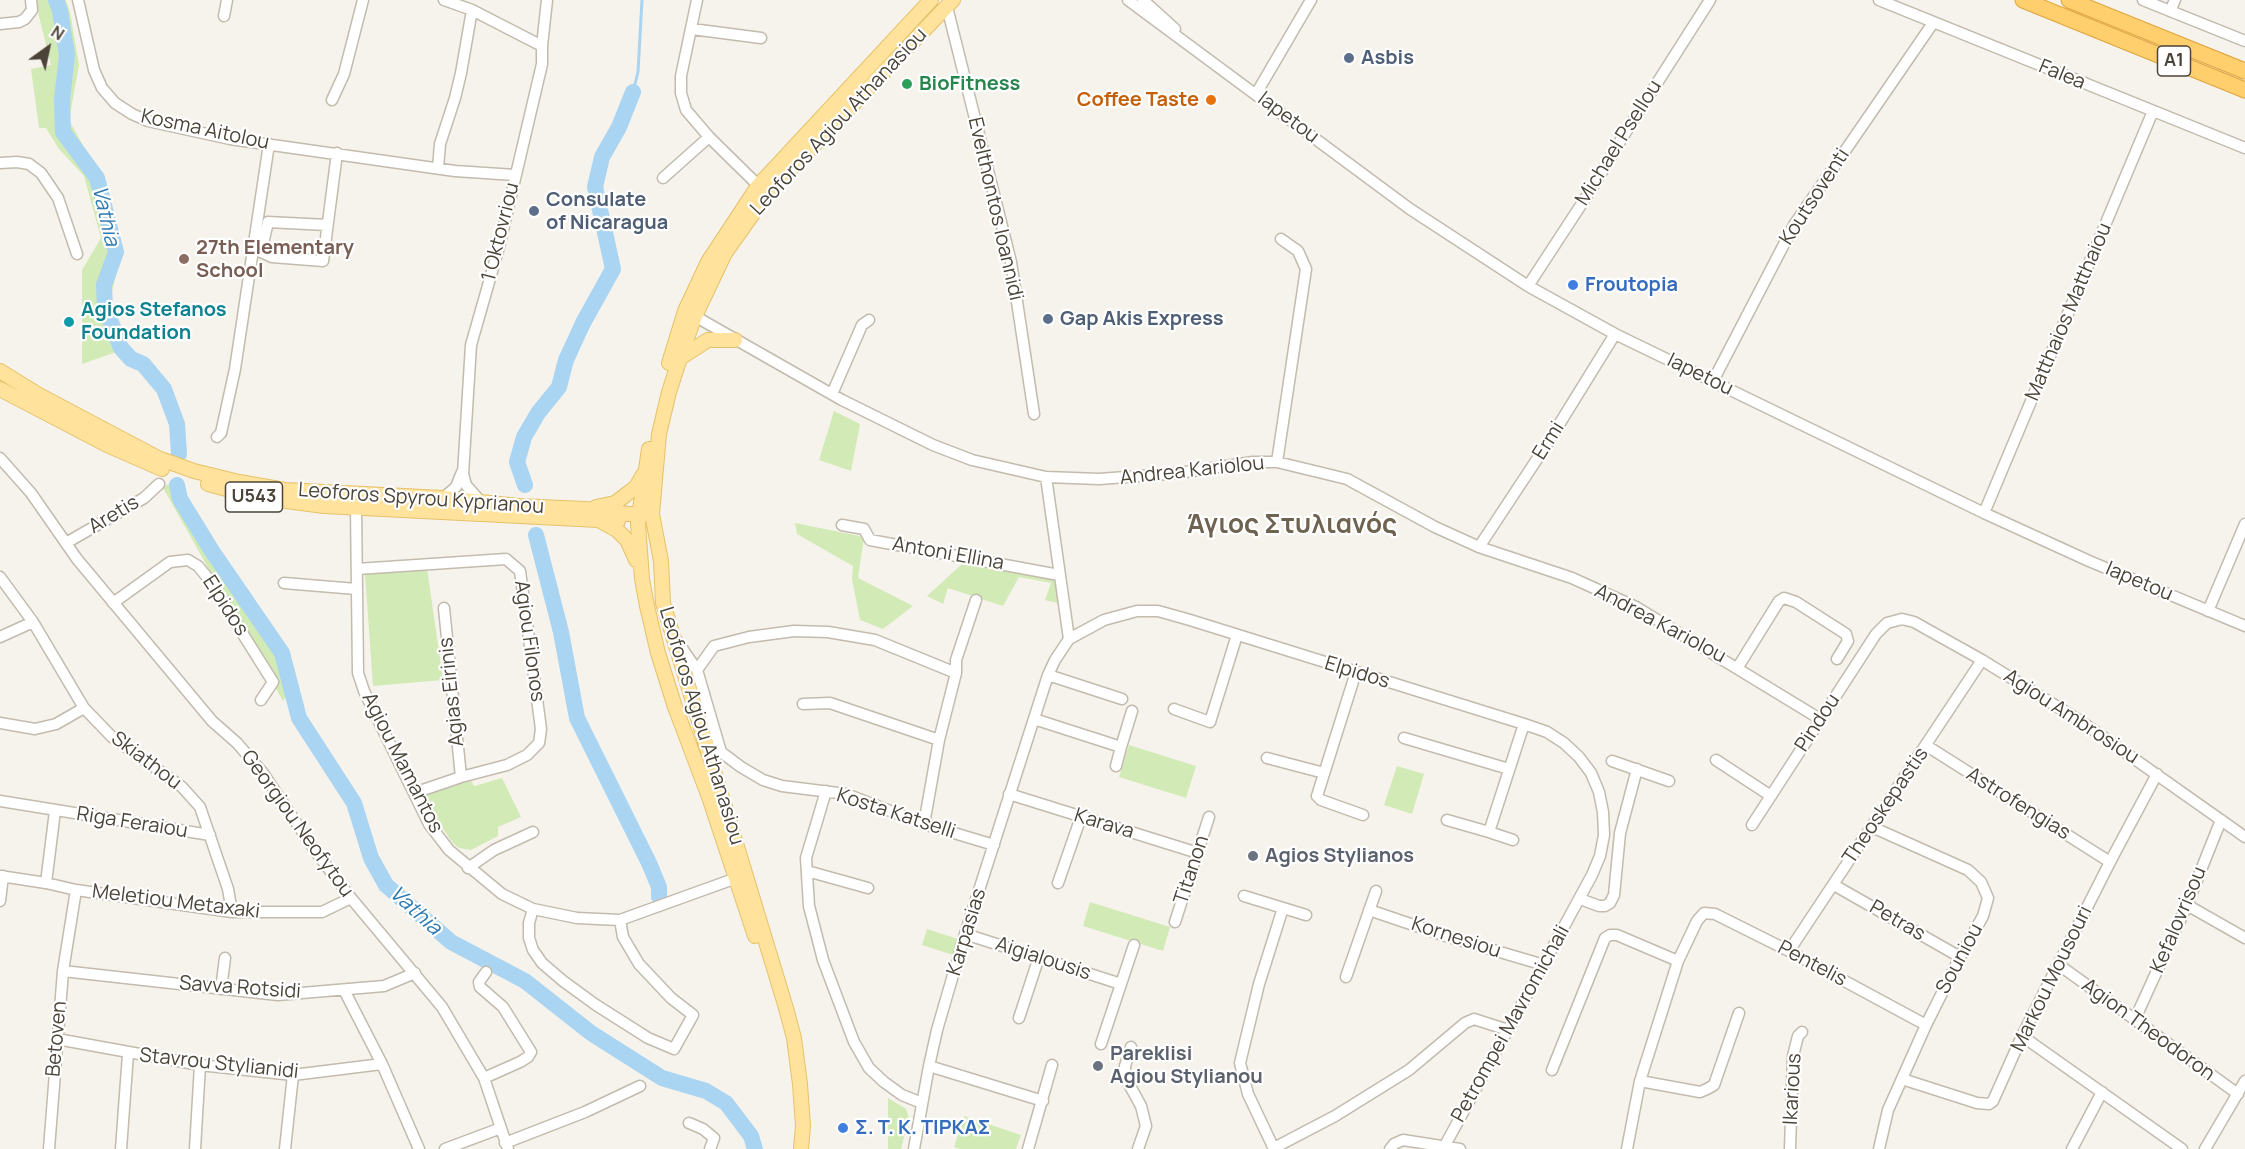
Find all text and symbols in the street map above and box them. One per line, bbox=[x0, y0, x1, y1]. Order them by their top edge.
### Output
north arrow bbox=[18, 18, 78, 78]
text: N bbox=[47, 21, 69, 45]
street label: Leoforos Agiou Athanasiou bbox=[746, 23, 932, 221]
place label: Asbis bbox=[1361, 46, 1414, 70]
road number: A1 bbox=[2158, 46, 2190, 76]
marker: Asbis bbox=[1342, 51, 1356, 65]
street label: Falea bbox=[2035, 55, 2089, 95]
place label: BioFitness bbox=[919, 72, 1020, 96]
street label: Michael Psellou bbox=[1571, 76, 1667, 210]
marker: BioFitness bbox=[900, 77, 914, 91]
street label: Iapetou bbox=[1253, 87, 1323, 149]
place label: Coffee Taste bbox=[1077, 88, 1199, 112]
marker: Coffee Taste bbox=[1204, 93, 1218, 107]
street label: Kosma Aitolou bbox=[139, 105, 271, 155]
street label: Evelthontos Ioannidi bbox=[962, 115, 1028, 303]
street label: Koutsoventi bbox=[1775, 144, 1855, 250]
street label: 1 Oktovriou bbox=[477, 180, 525, 284]
water label: Vathia bbox=[86, 184, 124, 248]
place label: Consulate of Nicaragua bbox=[546, 188, 668, 235]
marker: Consulate of Nicaragua bbox=[527, 204, 541, 218]
street label: Matthaios Matthaiou bbox=[2021, 220, 2117, 404]
place label: 27th Elementary School bbox=[196, 236, 354, 283]
marker: 27th Elementary School bbox=[177, 252, 191, 266]
place label: Froutopia bbox=[1585, 273, 1678, 297]
marker: Froutopia bbox=[1566, 278, 1580, 292]
place label: Agios Stefanos Foundation bbox=[81, 298, 227, 345]
place label: Gap Akis Express bbox=[1060, 307, 1224, 331]
marker: Gap Akis Express bbox=[1041, 312, 1055, 326]
marker: Agios Stefanos Foundation bbox=[62, 315, 76, 329]
street label: Iapetou bbox=[1663, 349, 1737, 401]
street label: Ermi bbox=[1528, 418, 1570, 464]
street label: Andrea Kariolou bbox=[1119, 451, 1265, 491]
street label: Leoforos Spyrou Kyprianou bbox=[297, 478, 545, 520]
road number: U543 bbox=[226, 482, 282, 512]
street label: Aretis bbox=[84, 491, 144, 539]
district label: Άγιος Στυλιανός bbox=[1187, 510, 1397, 542]
street label: Antoni Ellina bbox=[890, 532, 1006, 576]
street label: Iapetou bbox=[2102, 557, 2176, 607]
street label: Elpidos bbox=[197, 572, 253, 640]
street label: Agiou Filonos bbox=[509, 579, 549, 703]
street label: Andrea Kariolou bbox=[1590, 579, 1730, 669]
street label: Leoforos Agiou Athanasiou bbox=[653, 604, 749, 848]
street label: Agias Eirinis bbox=[434, 636, 470, 748]
street label: Elpidos bbox=[1322, 652, 1392, 694]
street label: Agiou Ambrosiou bbox=[1999, 664, 2143, 770]
street label: Agiou Mamantos bbox=[356, 689, 448, 837]
street label: Pindou bbox=[1790, 690, 1846, 756]
street label: Skiathou bbox=[106, 727, 186, 795]
street label: Theoskepastis bbox=[1838, 743, 1934, 869]
street label: Georgiou Neofytou bbox=[236, 746, 358, 902]
street label: Astrofengias bbox=[1962, 763, 2074, 845]
street label: Kosta Katselli bbox=[834, 783, 958, 845]
street label: Riga Feraiou bbox=[75, 802, 189, 844]
street label: Karava bbox=[1071, 804, 1137, 844]
street label: Titanon bbox=[1170, 832, 1214, 908]
place label: Agios Stylianos bbox=[1265, 844, 1414, 868]
marker: Agios Stylianos bbox=[1246, 849, 1260, 863]
street label: Kefalovrisou bbox=[2146, 863, 2212, 977]
street label: Meletiou Metaxaki bbox=[91, 880, 261, 924]
water label: Vathia bbox=[384, 881, 446, 941]
street label: Karpasias bbox=[942, 885, 992, 979]
street label: Petras bbox=[1865, 896, 1929, 946]
street label: Markou Mousouri bbox=[2006, 902, 2098, 1056]
street label: Kornesiou bbox=[1408, 912, 1504, 964]
street label: Souniou bbox=[1931, 920, 1989, 998]
street label: Petrompei Mavromichali bbox=[1447, 921, 1575, 1127]
street label: Aigialousis bbox=[992, 932, 1094, 986]
street label: Pentelis bbox=[1774, 936, 1850, 992]
street label: Savva Rotsidi bbox=[178, 972, 302, 1004]
street label: Agion Theodoron bbox=[2077, 974, 2219, 1086]
street label: Betoven bbox=[42, 1000, 72, 1078]
place label: Pareklisi Agiou Stylianou bbox=[1110, 1042, 1263, 1089]
street label: Stavrou Stylianidi bbox=[138, 1044, 300, 1084]
street label: Ikarious bbox=[1779, 1053, 1807, 1125]
marker: Pareklisi Agiou Stylianou bbox=[1091, 1059, 1105, 1073]
place label: Σ. Τ. Κ. ΤΙΡΚΑΣ bbox=[855, 1116, 991, 1140]
marker: Σ. Τ. Κ. ΤΙΡΚΑΣ bbox=[836, 1121, 850, 1135]

